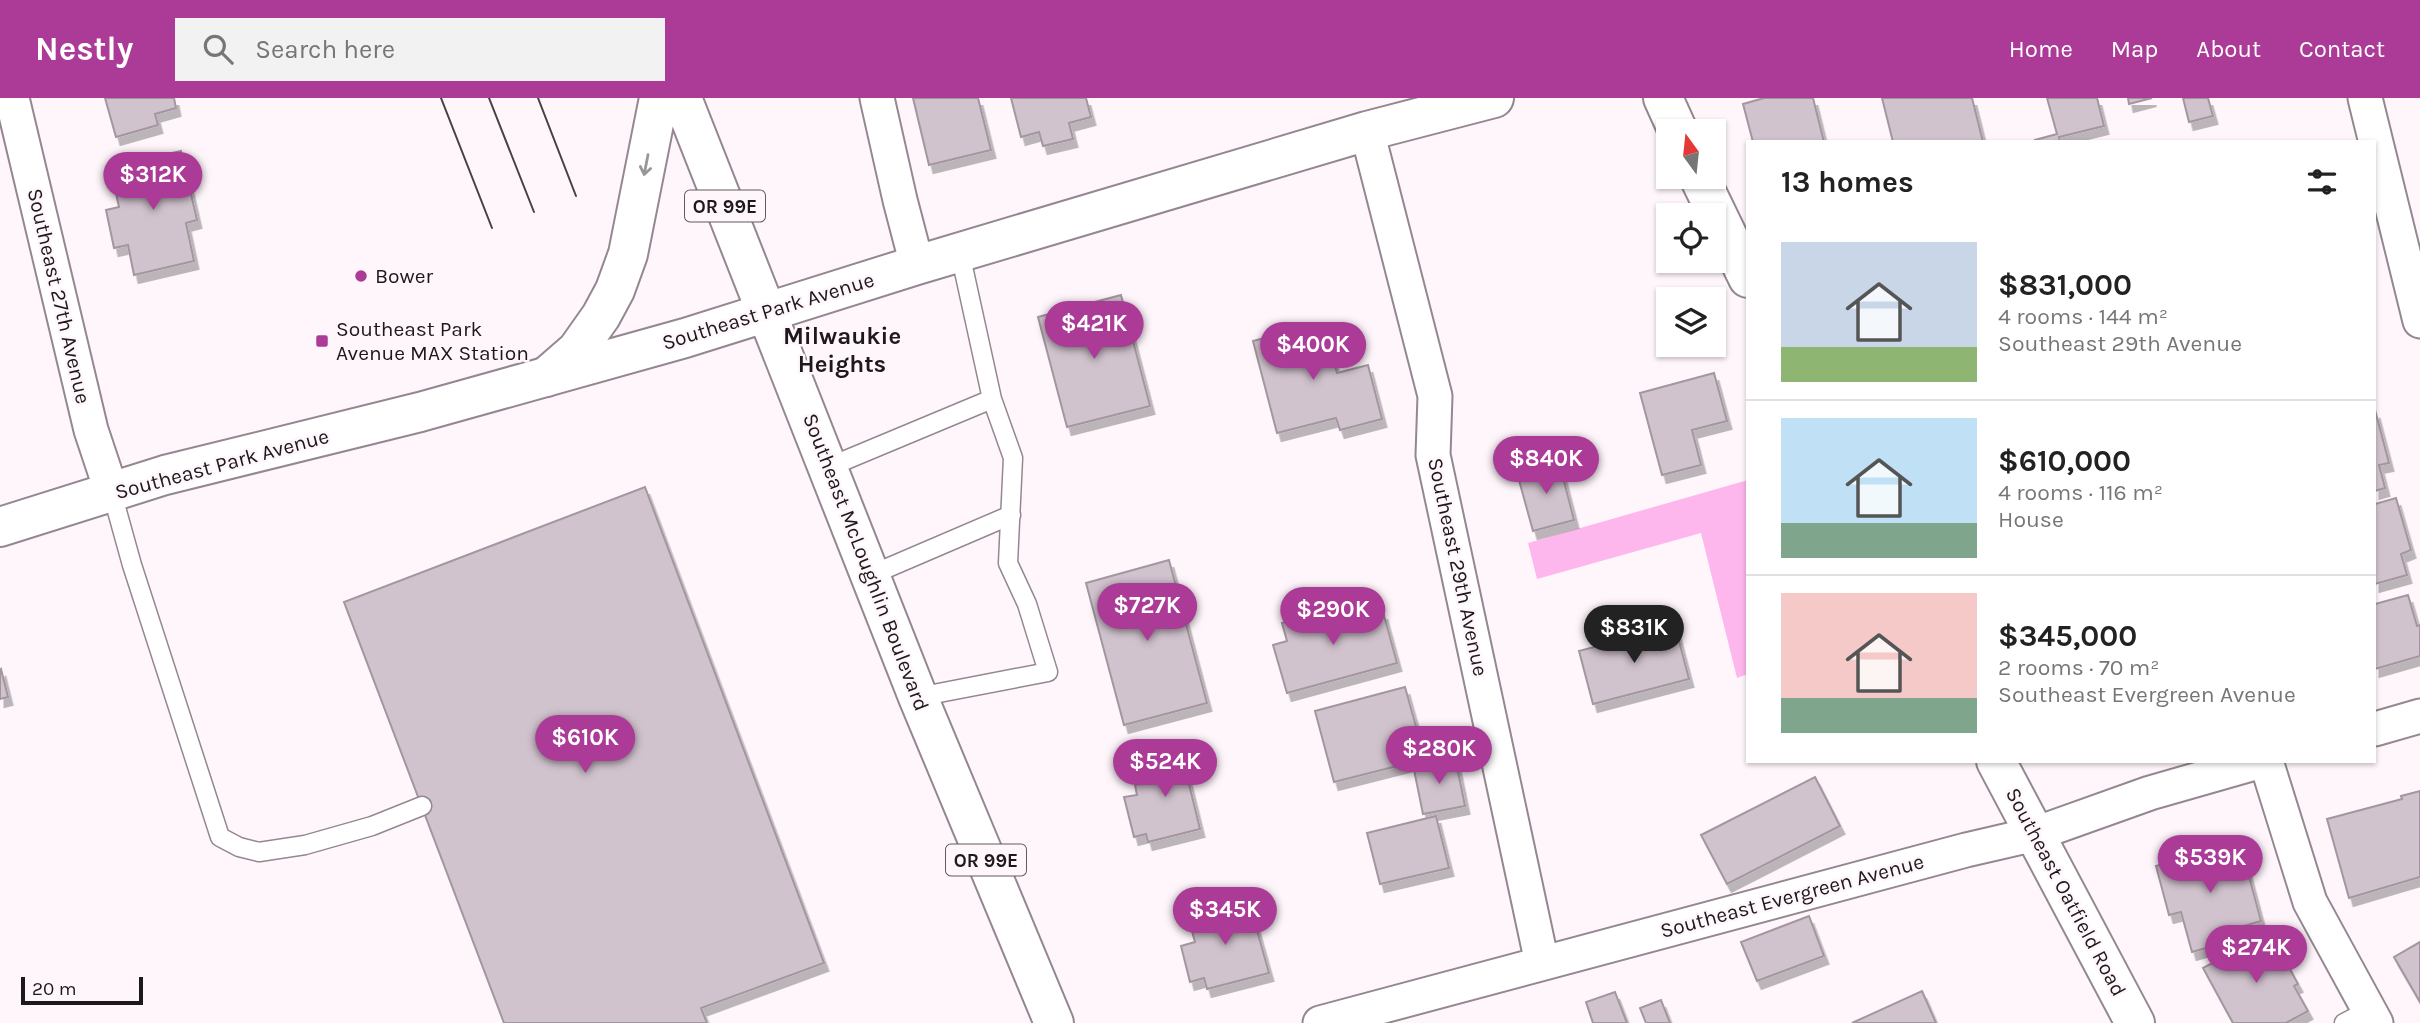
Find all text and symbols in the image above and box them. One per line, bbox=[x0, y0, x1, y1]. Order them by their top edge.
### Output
search box bbox=[175, 18, 665, 81]
text: Nestly bbox=[35, 30, 133, 68]
icon: search bbox=[199, 30, 237, 68]
text: Search here bbox=[255, 34, 395, 65]
text: Home bbox=[2009, 35, 2073, 63]
text: Map bbox=[2111, 35, 2158, 63]
text: About bbox=[2196, 35, 2261, 63]
text: Contact bbox=[2299, 35, 2385, 63]
north arrow bbox=[1656, 119, 1726, 189]
map controls bbox=[1656, 119, 1726, 357]
pin: $312K bbox=[104, 152, 202, 212]
one-way arrow bbox=[639, 153, 652, 176]
text: $312K bbox=[119, 161, 187, 188]
icon: filters bbox=[2303, 163, 2341, 201]
text: 13 homes bbox=[1781, 164, 1914, 200]
street label: Southeast 27th Avenue bbox=[23, 186, 95, 406]
road number: OR 99E bbox=[685, 190, 765, 222]
button: locate bbox=[1656, 203, 1726, 273]
place label: Bower bbox=[375, 264, 434, 288]
street label: Southeast Park Avenue bbox=[659, 267, 877, 355]
text: $831,000 bbox=[1998, 267, 2132, 303]
marker: Bower bbox=[353, 268, 369, 284]
icon: home bbox=[1837, 270, 1921, 354]
button: layers bbox=[1656, 287, 1726, 357]
pin: $421K bbox=[1045, 302, 1143, 361]
text: 4 rooms · 144 m² bbox=[1998, 303, 2168, 330]
text: $421K bbox=[1061, 310, 1127, 337]
place label: Southeast Park Avenue MAX Station bbox=[336, 317, 529, 365]
district label: Milwaukie Heights bbox=[783, 322, 901, 378]
pin: $400K bbox=[1264, 322, 1362, 382]
text: Southeast 29th Avenue bbox=[1998, 330, 2242, 357]
text: $400K bbox=[1276, 331, 1350, 358]
marker: Southeast Park Avenue MAX Station bbox=[314, 333, 330, 349]
street label: Southeast McLoughlin Boulevard bbox=[798, 410, 934, 714]
street label: Southeast Park Avenue bbox=[112, 424, 332, 504]
pin: $840K bbox=[1497, 436, 1595, 496]
text: $610,000 bbox=[1998, 443, 2131, 479]
text: $840K bbox=[1509, 445, 1583, 472]
icon: home bbox=[1837, 446, 1921, 530]
street label: Southeast 29th Avenue bbox=[1423, 456, 1493, 678]
text: 4 rooms · 116 m² bbox=[1998, 479, 2163, 506]
text: House bbox=[1998, 506, 2064, 533]
pin: $727K bbox=[1098, 584, 1196, 643]
pin: $290K bbox=[1284, 588, 1382, 647]
text: $727K bbox=[1113, 592, 1181, 619]
text: $290K bbox=[1296, 596, 1370, 623]
pin: $831K bbox=[1585, 606, 1683, 665]
text: $831K bbox=[1600, 614, 1668, 641]
text: $345,000 bbox=[1998, 618, 2137, 654]
icon: home bbox=[1837, 621, 1921, 705]
text: 2 rooms · 70 m² bbox=[1998, 654, 2160, 681]
text: Southeast Evergreen Avenue bbox=[1998, 681, 2296, 708]
pin: $610K bbox=[536, 716, 634, 775]
text: $610K bbox=[551, 724, 619, 751]
pin: $280K bbox=[1390, 726, 1488, 786]
text: $280K bbox=[1402, 735, 1476, 762]
pin: $524K bbox=[1116, 740, 1214, 799]
text: $524K bbox=[1129, 748, 1201, 775]
street label: Southeast Oatfield Road bbox=[2001, 784, 2131, 1000]
pin: $539K bbox=[2161, 836, 2259, 895]
text: $539K bbox=[2174, 844, 2246, 871]
road number: OR 99E bbox=[946, 845, 1026, 876]
street label: Southeast Evergreen Avenue bbox=[1658, 849, 1926, 943]
pin: $345K bbox=[1176, 888, 1274, 947]
text: $345K bbox=[1189, 896, 1261, 923]
pin: $274K bbox=[2207, 926, 2305, 985]
text: $274K bbox=[2221, 934, 2291, 961]
scale bar bbox=[21, 974, 144, 1006]
text: 20 m bbox=[32, 978, 77, 1000]

